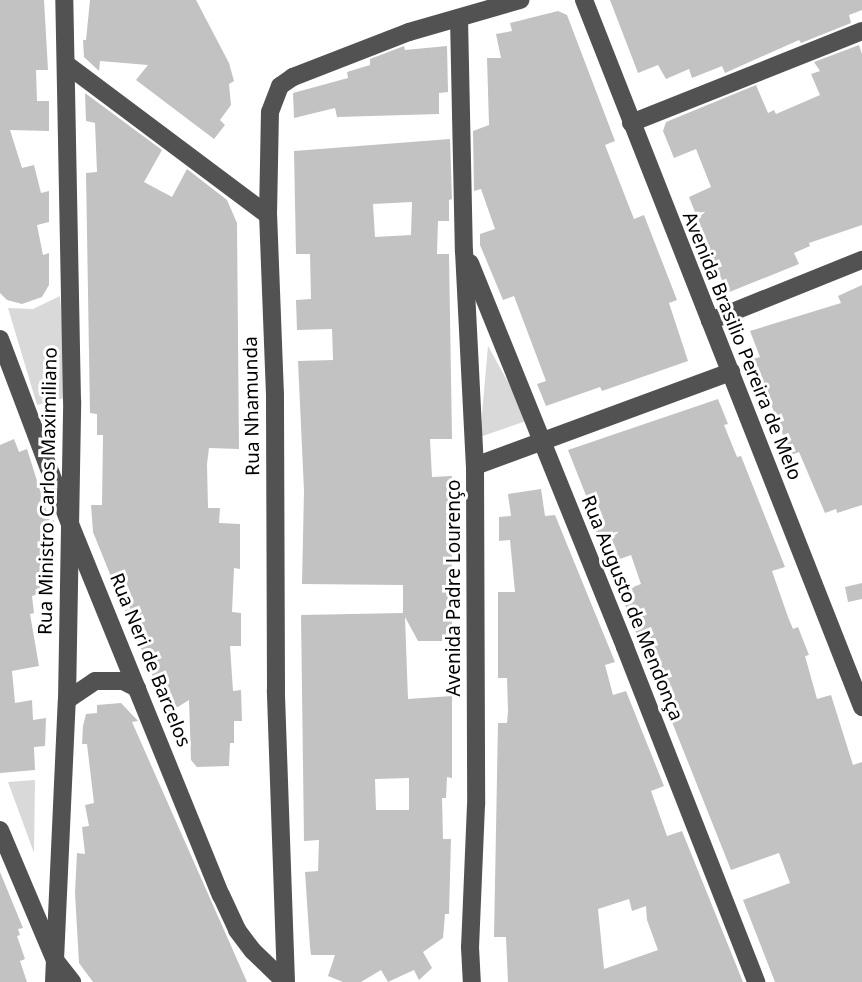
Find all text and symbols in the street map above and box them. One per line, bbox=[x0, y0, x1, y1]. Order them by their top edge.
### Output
street label: Avenida Brasilio Pereira de Melo bbox=[678, 209, 806, 483]
street label: Rua Nhamunda bbox=[239, 336, 265, 476]
street label: Rua Ministro Carlos Maximiliano bbox=[34, 347, 62, 635]
street label: Avenida Padre Lourenço bbox=[443, 479, 465, 697]
street label: Rua Augusto de Mendonça bbox=[576, 492, 688, 724]
street label: Rua Neri de Barcelos bbox=[105, 570, 195, 750]

